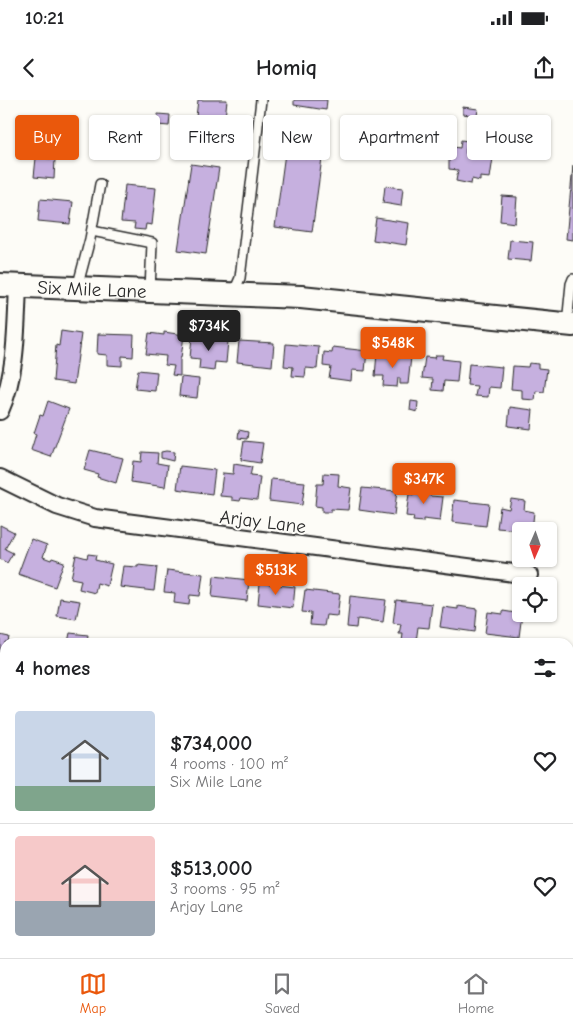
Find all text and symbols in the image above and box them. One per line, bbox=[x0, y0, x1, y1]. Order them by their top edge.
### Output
text: 10:21 bbox=[25, 7, 64, 29]
icon: back bbox=[15, 54, 43, 82]
icon: share bbox=[530, 54, 558, 82]
text: Homiq bbox=[256, 55, 317, 81]
chip: Buy bbox=[15, 115, 79, 160]
chip: Rent bbox=[89, 115, 160, 160]
chip: Filters bbox=[170, 115, 253, 160]
chip: New bbox=[263, 115, 330, 160]
chip: Apartment bbox=[340, 115, 457, 160]
chip: House bbox=[467, 115, 551, 160]
street label: Six Mile Lane bbox=[37, 276, 147, 303]
pin: $734K bbox=[174, 310, 244, 352]
text: $734K bbox=[188, 317, 230, 335]
pin: $548K bbox=[358, 326, 428, 369]
text: $548K bbox=[372, 334, 414, 352]
pin: $347K bbox=[389, 462, 459, 505]
text: $347K bbox=[403, 470, 445, 488]
street label: Arjay Lane bbox=[219, 506, 307, 538]
north arrow bbox=[512, 522, 558, 568]
map controls bbox=[512, 522, 557, 622]
pin: $513K bbox=[241, 554, 311, 596]
text: $513K bbox=[255, 561, 297, 579]
button: locate bbox=[512, 577, 557, 622]
icon: filters bbox=[531, 654, 559, 682]
text: 4 homes bbox=[15, 656, 90, 680]
icon: home bbox=[55, 731, 115, 791]
text: $734,000 bbox=[170, 731, 252, 755]
icon: heart bbox=[531, 747, 559, 775]
text: 4 rooms · 100 m² bbox=[170, 755, 288, 773]
text: Six Mile Lane bbox=[170, 773, 262, 791]
icon: home bbox=[55, 856, 115, 916]
text: $513,000 bbox=[170, 856, 252, 880]
icon: heart bbox=[531, 872, 559, 900]
text: 3 rooms · 95 m² bbox=[170, 880, 280, 898]
text: Arjay Lane bbox=[170, 898, 243, 916]
tab: Map bbox=[79, 970, 107, 1017]
tab: Saved bbox=[265, 970, 300, 1017]
tab: Home bbox=[458, 970, 494, 1017]

